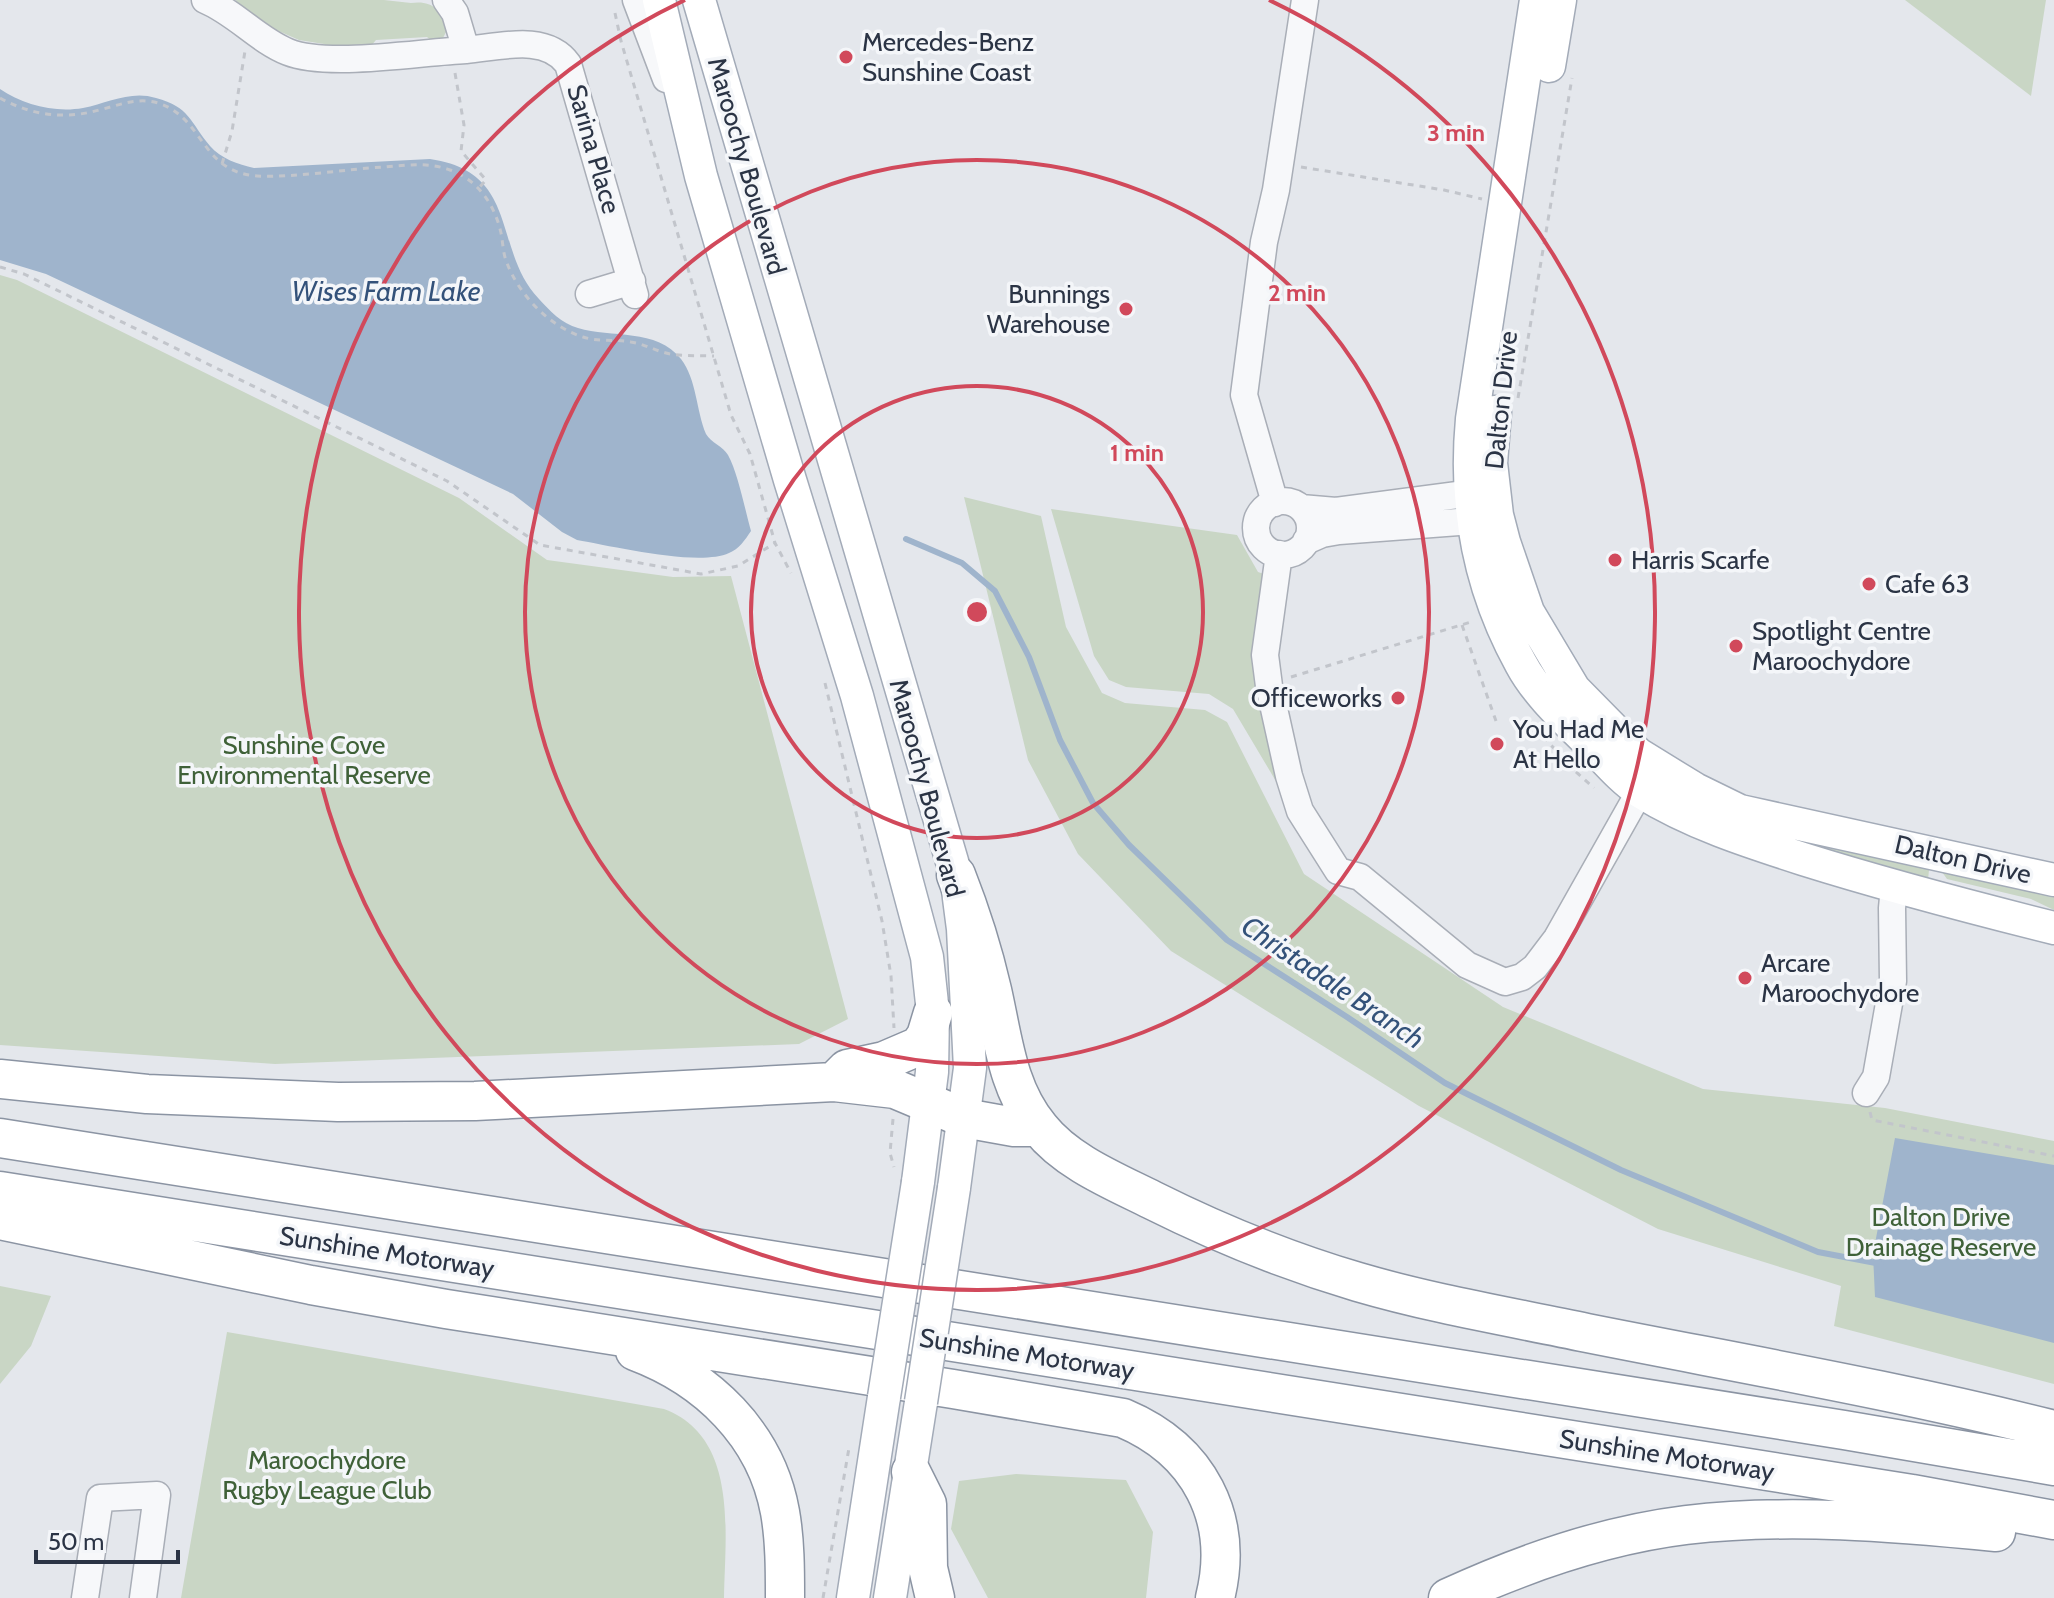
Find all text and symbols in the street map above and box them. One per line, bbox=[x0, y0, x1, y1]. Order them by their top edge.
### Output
place label: Mercedes-Benz Sunshine Coast bbox=[862, 26, 1034, 88]
marker: Mercedes-Benz Sunshine Coast bbox=[837, 48, 855, 66]
street label: Maroochy Boulevard bbox=[701, 54, 793, 278]
street label: Sarina Place bbox=[560, 81, 628, 217]
text: 3 min bbox=[1427, 118, 1485, 147]
water label: Wises Farm Lake bbox=[291, 274, 481, 308]
place label: Bunnings Warehouse bbox=[987, 278, 1110, 340]
text: 2 min bbox=[1268, 278, 1326, 307]
marker: Bunnings Warehouse bbox=[1117, 300, 1135, 318]
street label: Dalton Drive bbox=[1478, 329, 1524, 471]
text: 1 min bbox=[1110, 438, 1164, 467]
place label: Harris Scarfe bbox=[1631, 544, 1769, 576]
marker: Harris Scarfe bbox=[1606, 551, 1624, 569]
place label: Cafe 63 bbox=[1885, 568, 1970, 600]
marker: Cafe 63 bbox=[1860, 575, 1878, 593]
centre of rings bbox=[963, 598, 991, 626]
place label: Spotlight Centre Maroochydore bbox=[1752, 615, 1931, 677]
marker: Spotlight Centre Maroochydore bbox=[1727, 637, 1745, 655]
street label: Maroochy Boulevard bbox=[882, 675, 972, 901]
place label: Officeworks bbox=[1251, 682, 1382, 714]
marker: Officeworks bbox=[1389, 689, 1407, 707]
place label: You Had Me At Hello bbox=[1512, 713, 1644, 775]
park label: Sunshine Cove Environmental Reserve bbox=[177, 729, 431, 791]
marker: You Had Me At Hello bbox=[1488, 735, 1506, 753]
street label: Dalton Drive bbox=[1892, 828, 2034, 890]
water label: Christadale Branch bbox=[1235, 908, 1431, 1056]
place label: Arcare Maroochydore bbox=[1761, 947, 1919, 1009]
marker: Arcare Maroochydore bbox=[1736, 969, 1754, 987]
park label: Dalton Drive Drainage Reserve bbox=[1846, 1201, 2036, 1263]
street label: Sunshine Motorway bbox=[277, 1219, 497, 1285]
street label: Sunshine Motorway bbox=[917, 1321, 1137, 1387]
street label: Sunshine Motorway bbox=[1557, 1422, 1777, 1488]
park label: Maroochydore Rugby League Club bbox=[222, 1444, 432, 1506]
scale bar bbox=[36, 1514, 178, 1564]
text: 50 m bbox=[48, 1527, 104, 1556]

